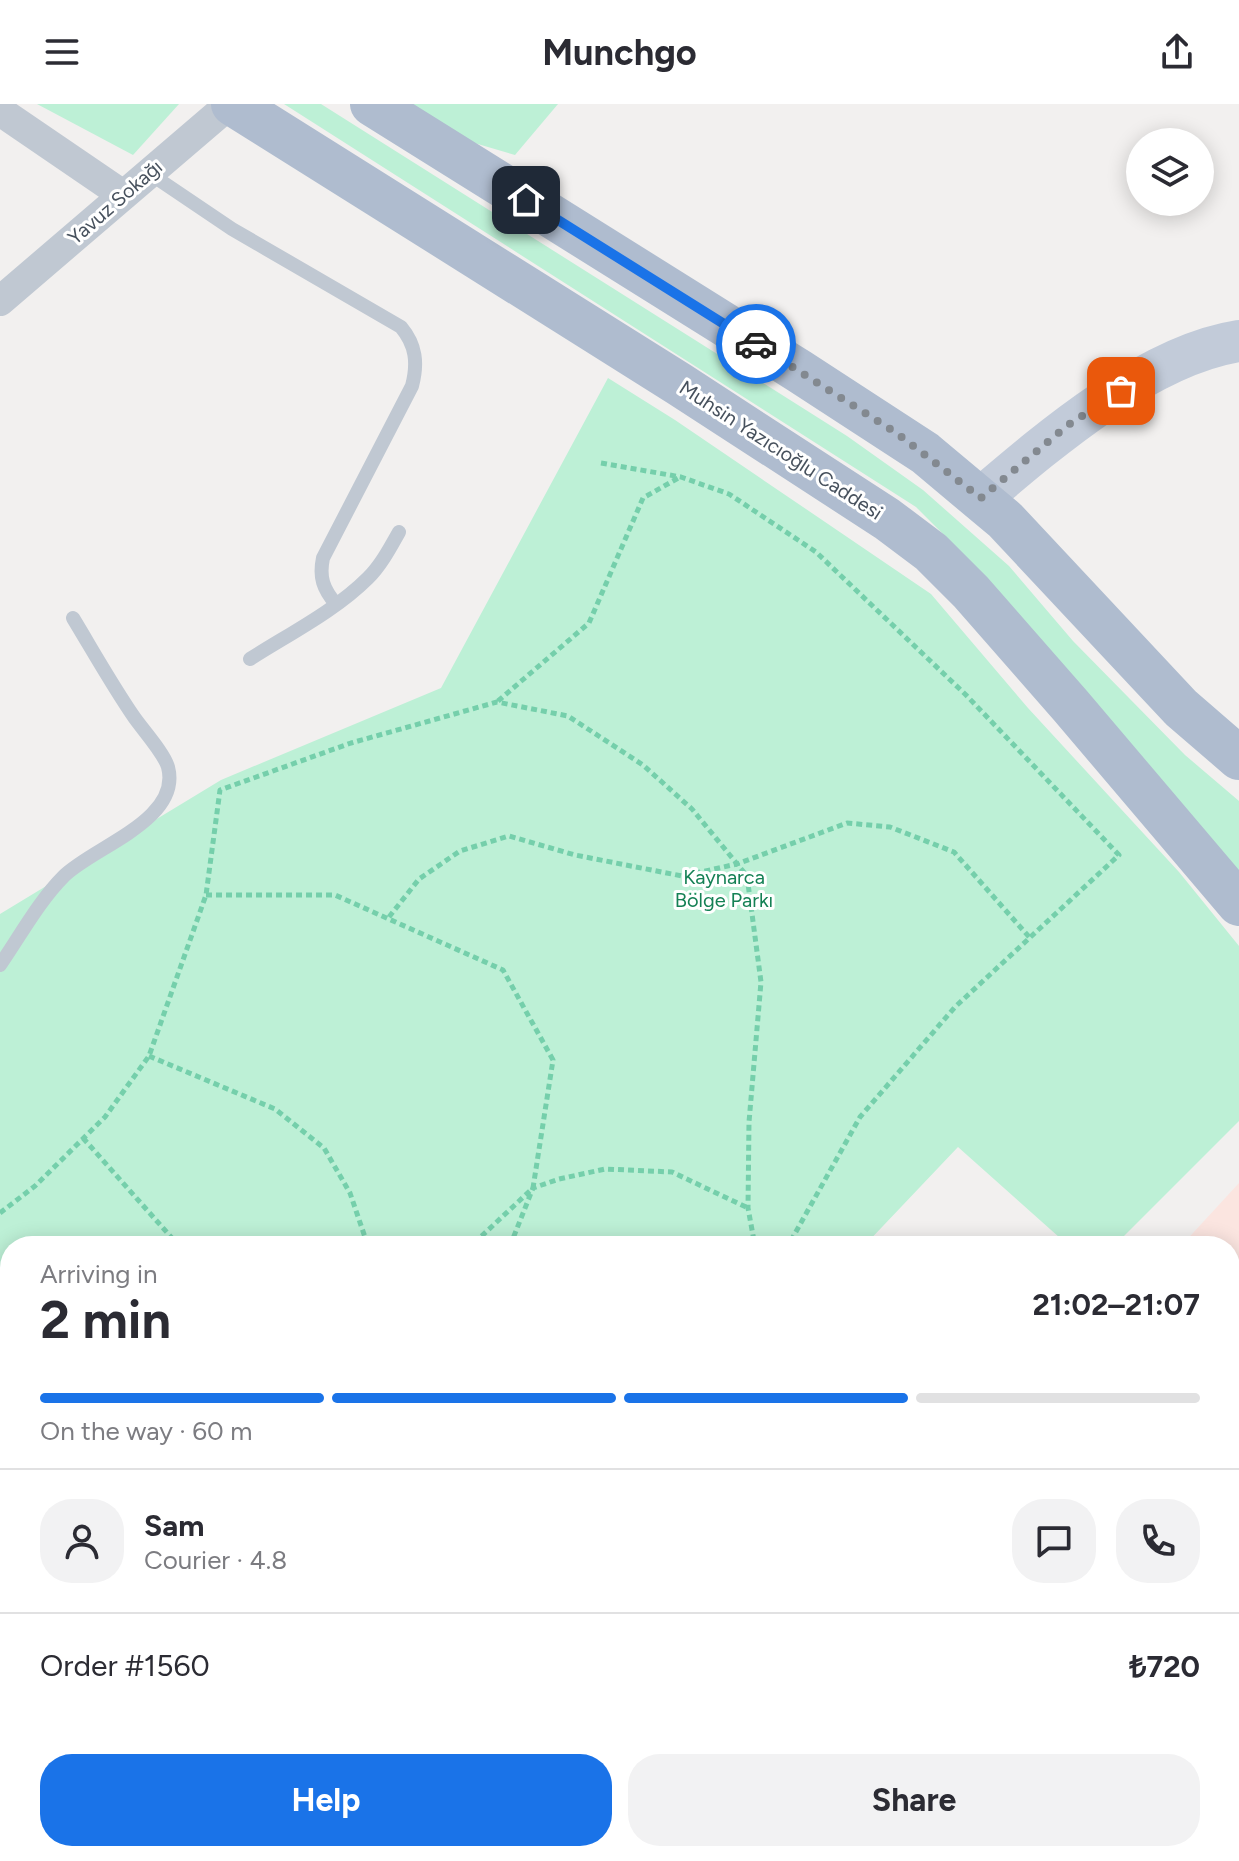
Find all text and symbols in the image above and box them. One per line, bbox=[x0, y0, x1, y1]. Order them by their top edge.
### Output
icon: menu bbox=[40, 30, 84, 74]
icon: share bbox=[1155, 30, 1199, 74]
text: Munchgo bbox=[542, 31, 697, 74]
map controls bbox=[1126, 128, 1214, 216]
button: layers bbox=[1126, 128, 1214, 216]
street label: Yavuz Sokağı bbox=[63, 154, 167, 250]
pin bbox=[492, 166, 560, 234]
icon: home bbox=[504, 178, 548, 222]
courier bbox=[716, 304, 796, 384]
icon: car bbox=[734, 322, 778, 366]
pin bbox=[1087, 357, 1155, 425]
icon: bag bbox=[1099, 369, 1143, 413]
street label: Muhsin Yazıcıoğlu Caddesi bbox=[675, 375, 887, 525]
park label: Kaynarca Bölge Parkı bbox=[675, 865, 773, 912]
text: Arriving in bbox=[40, 1258, 158, 1290]
text: 21:02–21:07 bbox=[1032, 1286, 1200, 1323]
text: 2 min bbox=[40, 1289, 171, 1351]
text: On the way · 60 m bbox=[40, 1415, 252, 1447]
button: person bbox=[40, 1499, 124, 1583]
button: chat bbox=[1012, 1499, 1096, 1583]
button: phone bbox=[1116, 1499, 1200, 1583]
text: Sam bbox=[144, 1507, 204, 1544]
text: Courier · 4.8 bbox=[144, 1544, 287, 1576]
text: Order #1560 bbox=[40, 1647, 210, 1684]
text: ₺720 bbox=[1129, 1648, 1200, 1685]
button: Help bbox=[40, 1754, 612, 1846]
button: Share bbox=[628, 1754, 1200, 1846]

